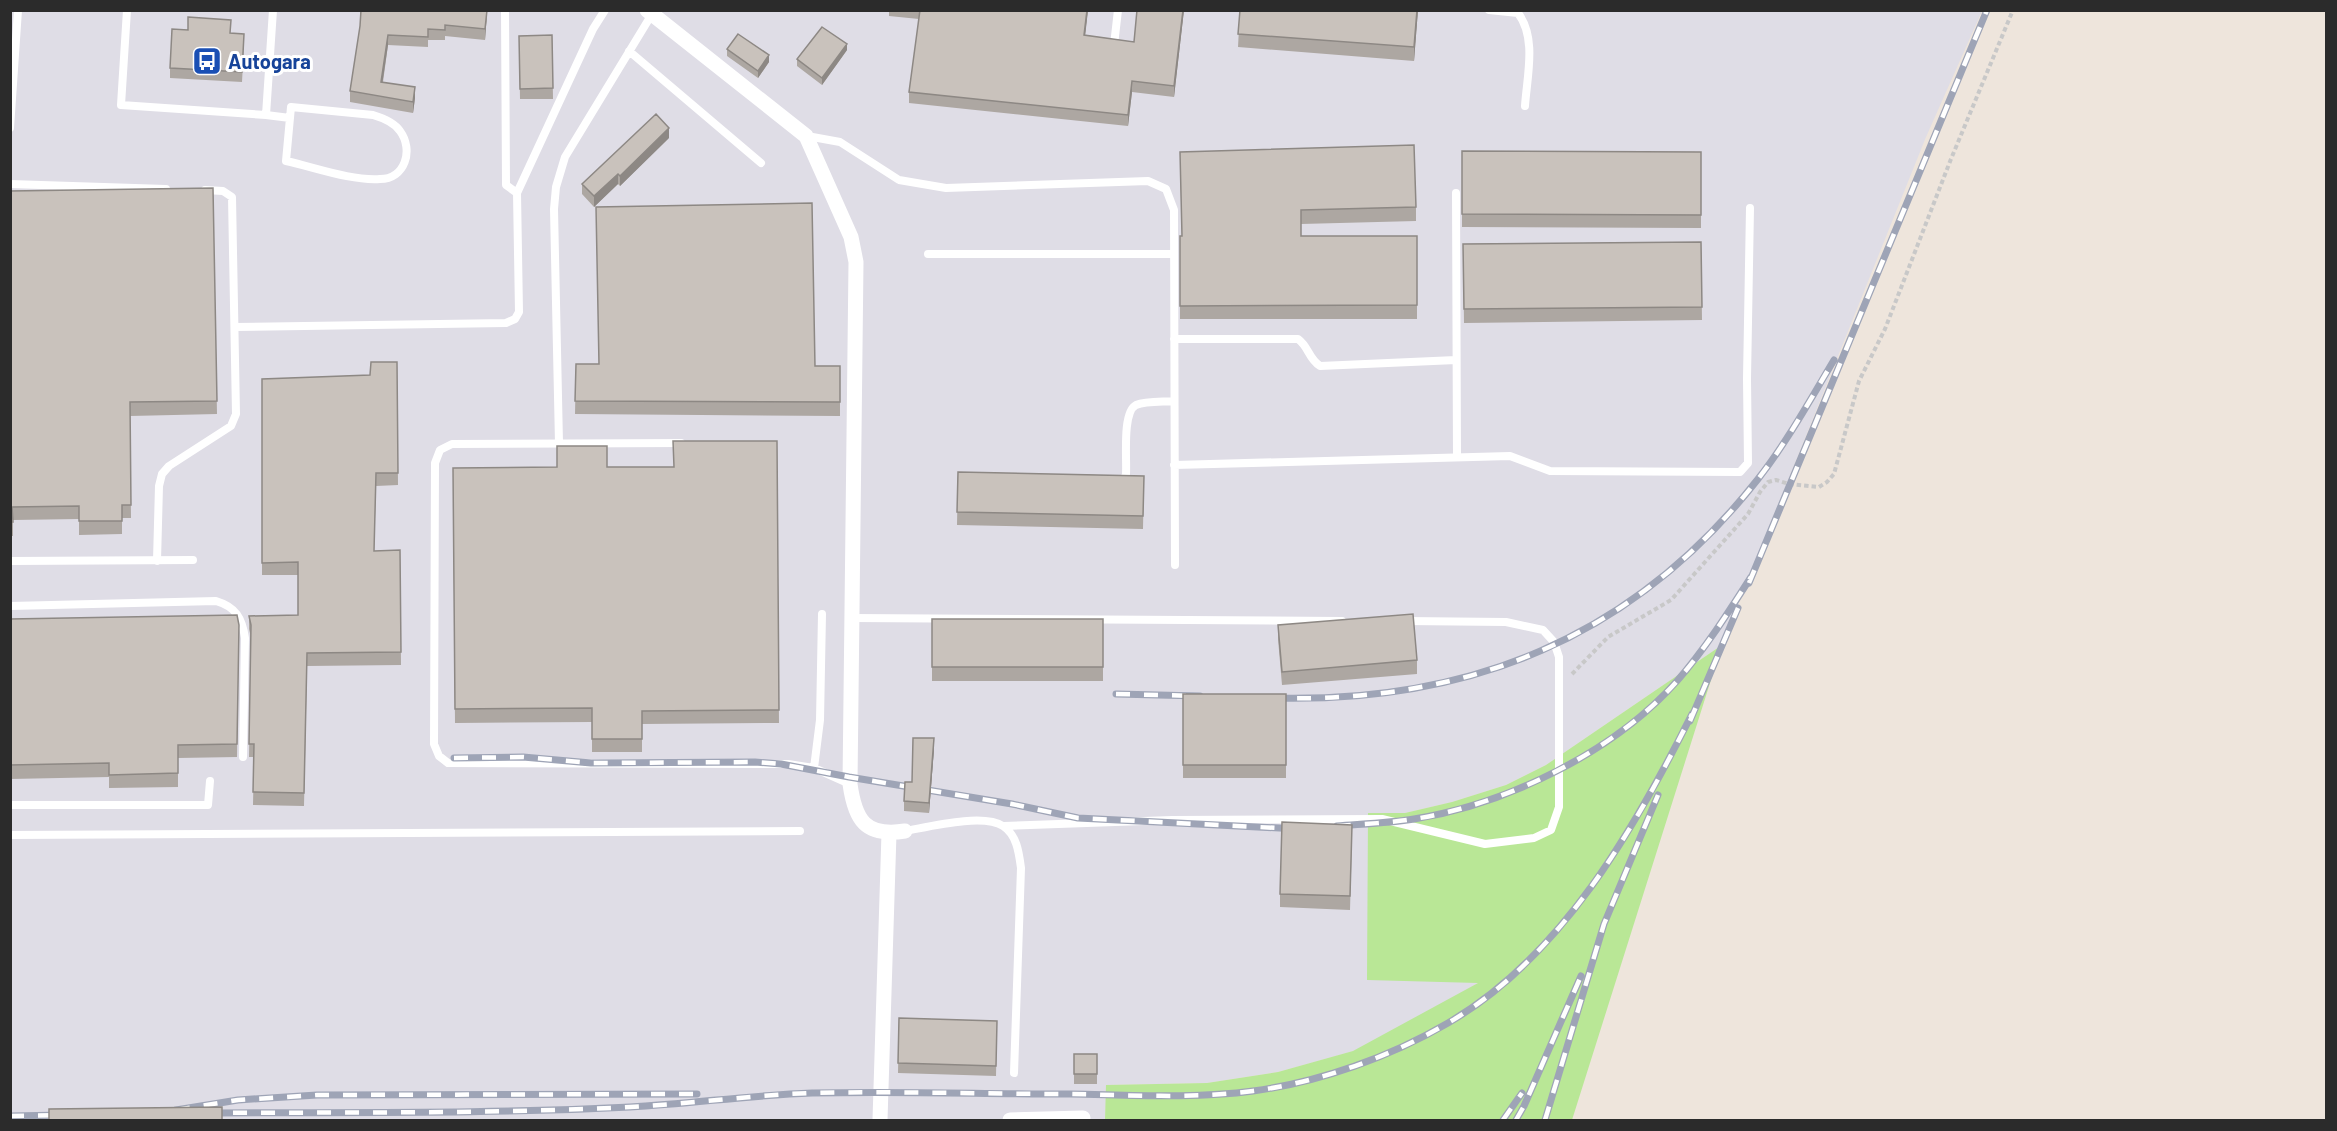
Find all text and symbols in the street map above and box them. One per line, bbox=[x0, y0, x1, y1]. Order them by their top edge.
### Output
bus stop icon: Autogara bbox=[191, 45, 223, 77]
place label: Autogara bbox=[228, 49, 311, 73]

